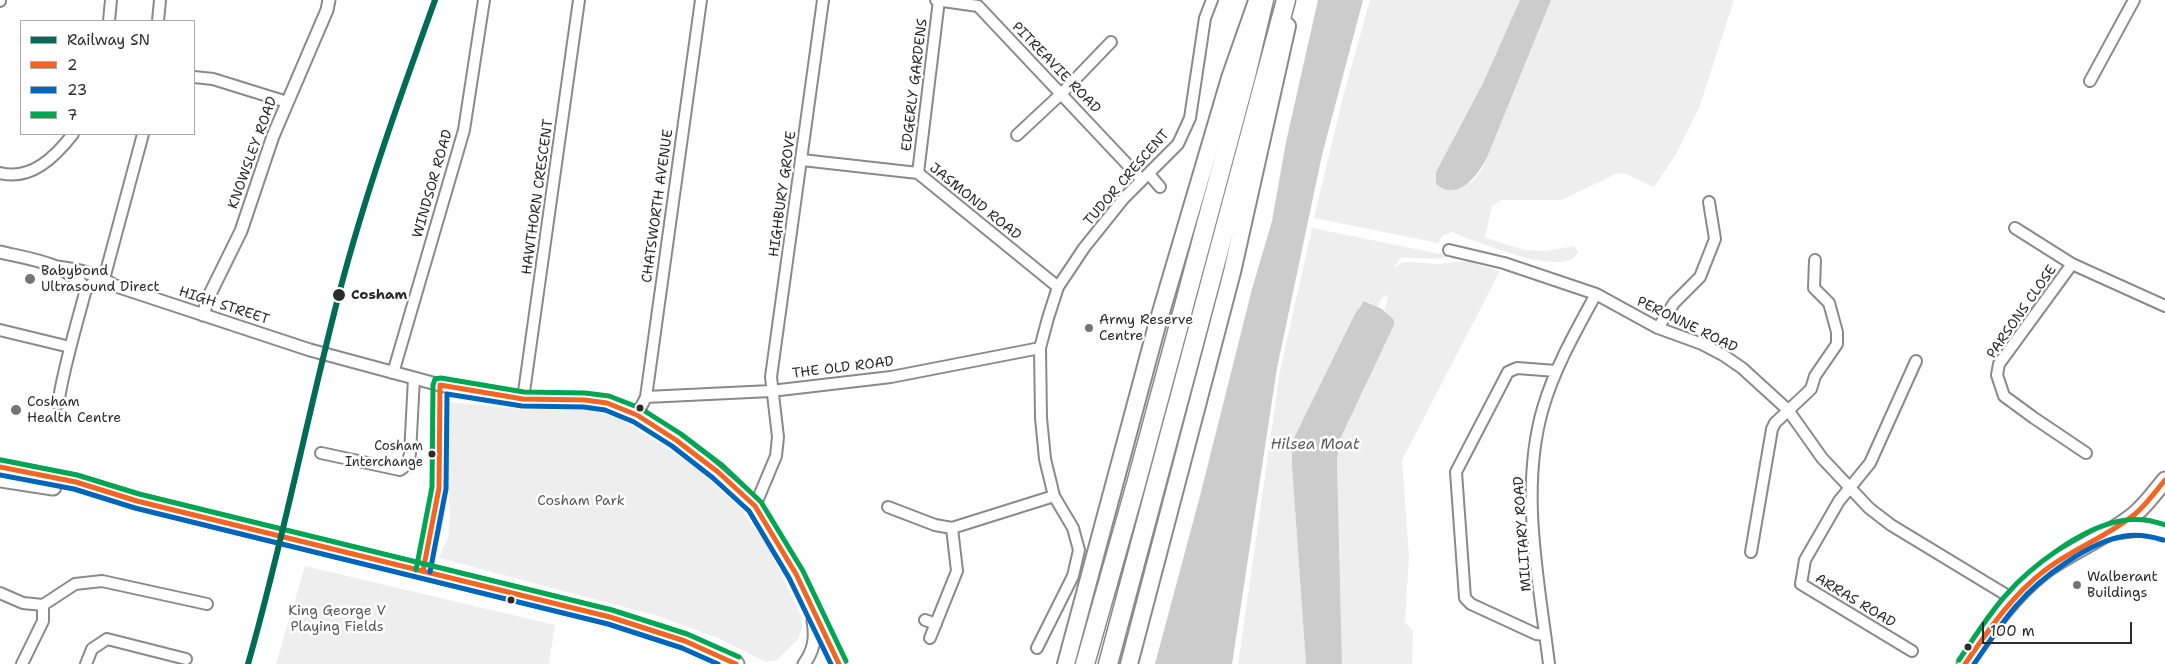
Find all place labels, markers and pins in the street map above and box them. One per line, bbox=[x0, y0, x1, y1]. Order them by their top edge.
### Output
place label: Babybond Ultrasound Direct bbox=[41, 263, 160, 296]
marker: Babybond Ultrasound Direct bbox=[23, 272, 37, 286]
marker: Cosham bbox=[331, 287, 347, 303]
place label: Cosham bbox=[351, 287, 407, 303]
place label: Army Reserve Centre bbox=[1099, 312, 1193, 344]
marker: Army Reserve Centre bbox=[1083, 322, 1095, 334]
place label: Cosham Health Centre bbox=[27, 394, 121, 427]
marker: Cosham Health Centre bbox=[9, 403, 23, 417]
unlabelled marker bbox=[635, 403, 645, 413]
place label: Cosham Interchange bbox=[345, 439, 423, 470]
marker: Cosham Interchange bbox=[427, 449, 437, 459]
place label: Walberant Buildings bbox=[2087, 569, 2158, 602]
marker: Walberant Buildings bbox=[2071, 579, 2083, 591]
unlabelled marker bbox=[506, 595, 516, 605]
unlabelled marker bbox=[1963, 642, 1973, 652]

